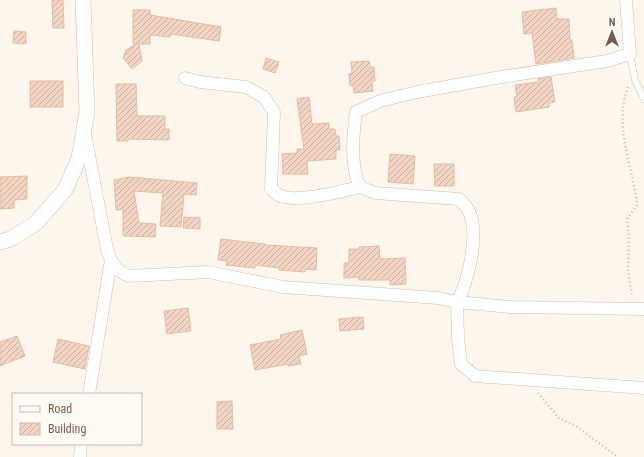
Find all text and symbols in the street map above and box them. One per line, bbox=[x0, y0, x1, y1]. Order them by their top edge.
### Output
north arrow bbox=[592, 12, 632, 52]
text: N bbox=[609, 16, 616, 29]
legend bbox=[12, 393, 142, 445]
text: Road bbox=[48, 402, 72, 416]
text: Building bbox=[48, 422, 86, 436]

